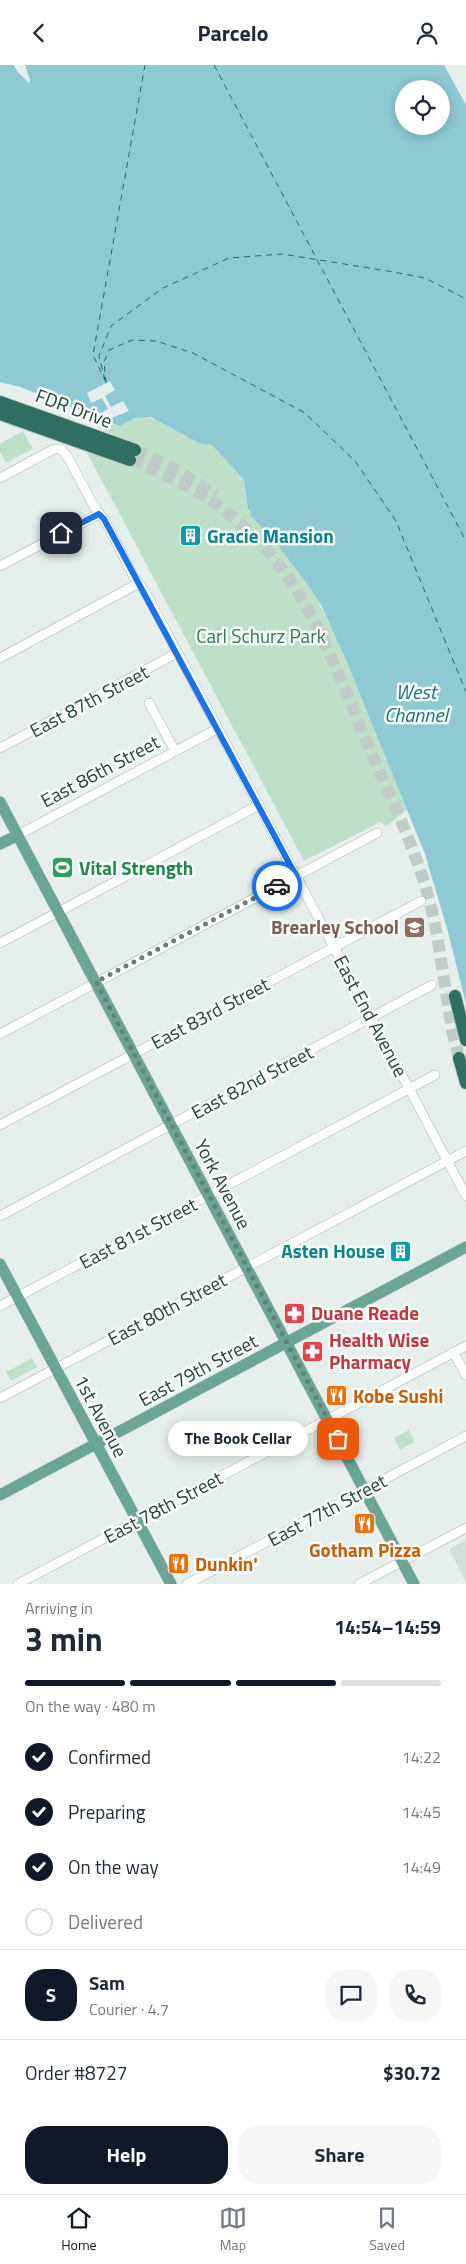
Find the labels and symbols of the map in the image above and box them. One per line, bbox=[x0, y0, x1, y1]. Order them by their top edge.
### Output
street label: FDR Drive bbox=[32, 380, 117, 435]
pin bbox=[40, 512, 82, 554]
place label: Gracie Mansion bbox=[207, 521, 334, 550]
building icon: Gracie Mansion bbox=[179, 524, 203, 548]
park label: Carl Schurz Park bbox=[196, 621, 326, 650]
street label: East 87th Street bbox=[24, 657, 154, 744]
water label: West Channel bbox=[384, 676, 450, 730]
street label: East 86th Street bbox=[35, 727, 165, 814]
place label: Vital Strength bbox=[79, 853, 193, 882]
sports icon: Vital Strength bbox=[51, 856, 75, 880]
courier bbox=[252, 861, 302, 911]
place label: Brearley School bbox=[271, 912, 399, 941]
school or university icon: Brearley School bbox=[403, 915, 427, 939]
street label: East End Avenue bbox=[327, 950, 416, 1082]
street label: East 83rd Street bbox=[145, 969, 274, 1056]
street label: East 82nd Street bbox=[186, 1037, 318, 1126]
street label: York Avenue bbox=[188, 1134, 259, 1234]
street label: East 81st Street bbox=[74, 1189, 202, 1276]
place label: Asten House bbox=[281, 1236, 385, 1265]
building icon: Asten House bbox=[389, 1239, 413, 1263]
street label: East 80th Street bbox=[102, 1265, 232, 1352]
place label: Duane Reade bbox=[311, 1298, 419, 1327]
pharmacy icon: Duane Reade bbox=[283, 1301, 307, 1325]
place label: Health Wise Pharmacy bbox=[329, 1325, 429, 1376]
street label: East 79th Street bbox=[133, 1326, 263, 1413]
pharmacy icon: Health Wise Pharmacy bbox=[301, 1339, 325, 1363]
street label: 1st Avenue bbox=[68, 1369, 135, 1462]
place label: Kobe Sushi bbox=[353, 1381, 443, 1410]
restaurant icon: Kobe Sushi bbox=[325, 1384, 349, 1408]
pin bbox=[317, 1418, 359, 1460]
callout: The Book Cellar bbox=[168, 1421, 308, 1457]
street label: East 78th Street bbox=[98, 1463, 228, 1550]
street label: East 77th Street bbox=[262, 1466, 392, 1553]
restaurant icon: Gotham Pizza bbox=[353, 1512, 377, 1536]
place label: Gotham Pizza bbox=[309, 1535, 421, 1564]
place label: Dunkin' bbox=[195, 1549, 258, 1578]
restaurant icon: Dunkin' bbox=[167, 1552, 191, 1576]

